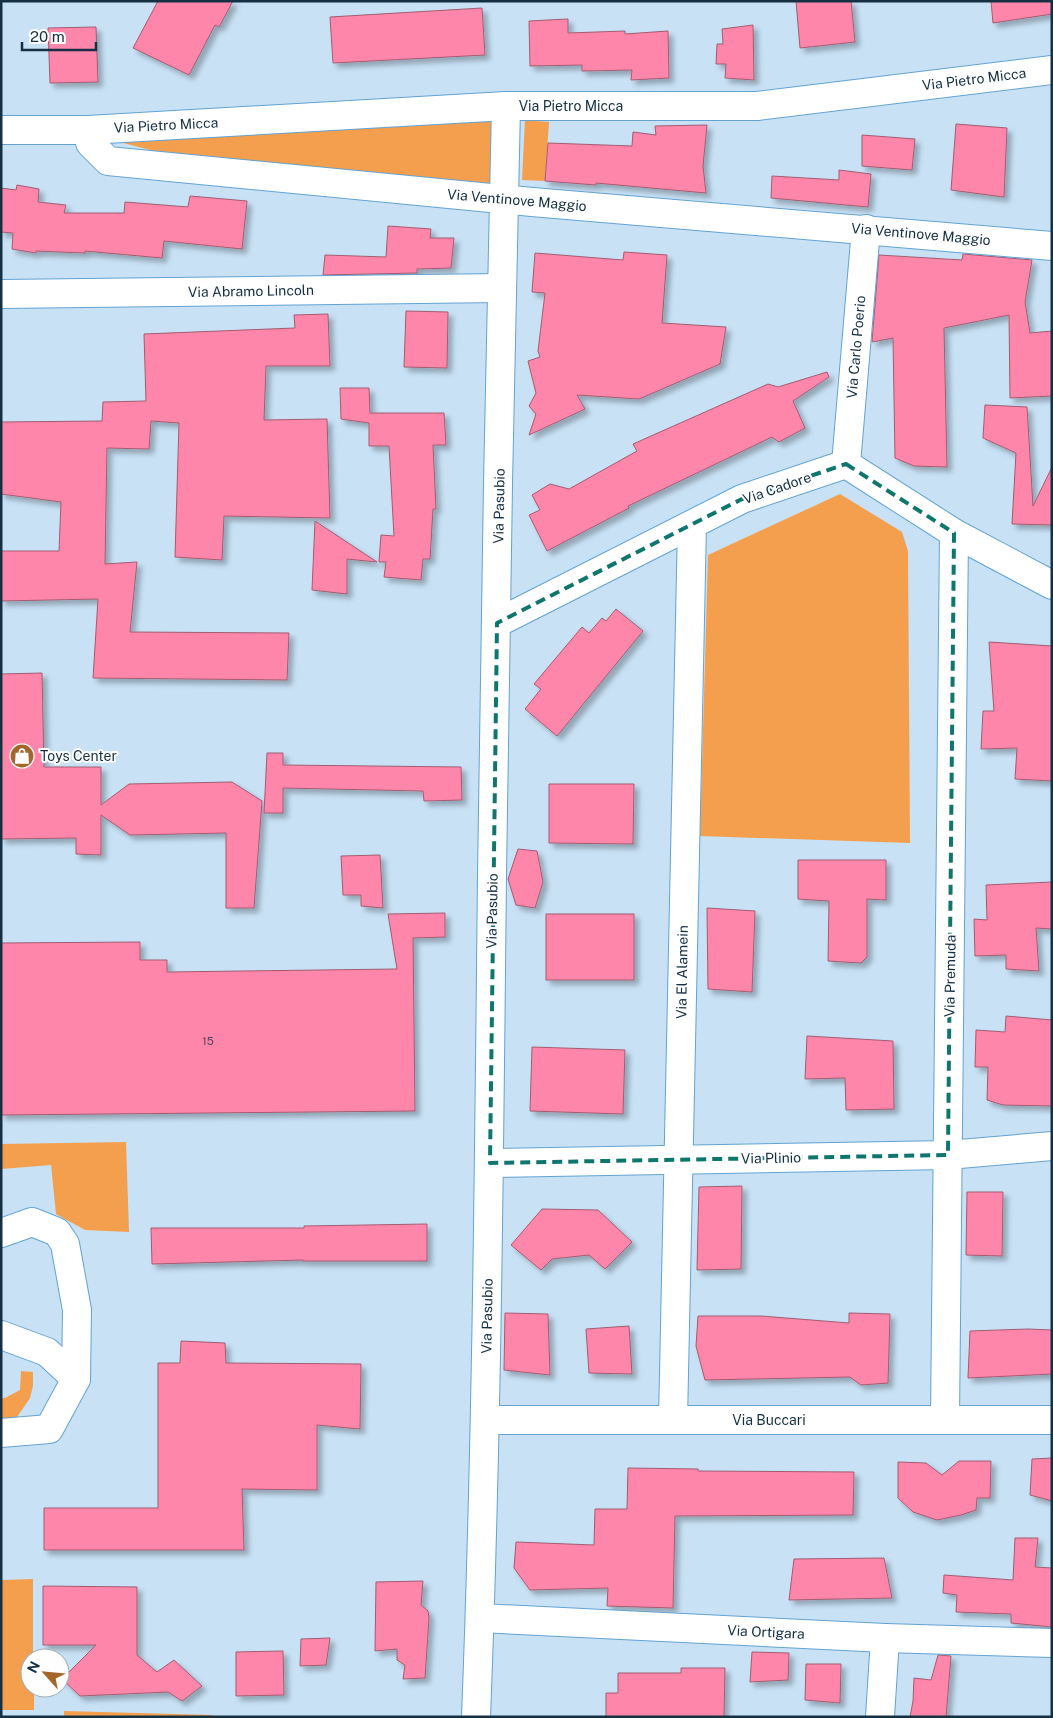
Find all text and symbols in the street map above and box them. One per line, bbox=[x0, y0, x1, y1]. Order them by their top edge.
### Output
scale bar bbox=[22, 20, 96, 52]
text: 20 m bbox=[30, 28, 65, 45]
street label: Via Pietro Micca bbox=[921, 65, 1027, 93]
street label: Via Pietro Micca bbox=[519, 98, 623, 114]
street label: Via Pietro Micca bbox=[113, 114, 219, 136]
street label: Via Ventinove Maggio bbox=[447, 186, 587, 214]
street label: Via Ventinove Maggio bbox=[851, 220, 991, 248]
street label: Via Abramo Lincoln bbox=[188, 282, 314, 300]
street label: Via Carlo Poerio bbox=[844, 295, 868, 399]
street label: Via Pasubio bbox=[490, 468, 508, 544]
street label: Via Cadore bbox=[741, 469, 813, 507]
shop icon: Toys Center bbox=[9, 743, 35, 769]
place label: Toys Center bbox=[40, 748, 117, 764]
street label: Via Pasubio bbox=[483, 873, 501, 949]
street label: Via El Alamein bbox=[673, 925, 691, 1019]
street label: Via Premuda bbox=[941, 935, 959, 1017]
house number: 15 bbox=[202, 1035, 214, 1047]
street label: Via Plinio bbox=[741, 1149, 801, 1167]
street label: Via Pasubio bbox=[478, 1278, 496, 1354]
street label: Via Buccari bbox=[732, 1412, 806, 1428]
street label: Via Ortigara bbox=[727, 1622, 805, 1642]
north arrow bbox=[20, 1648, 70, 1698]
text: N bbox=[24, 1659, 43, 1676]

